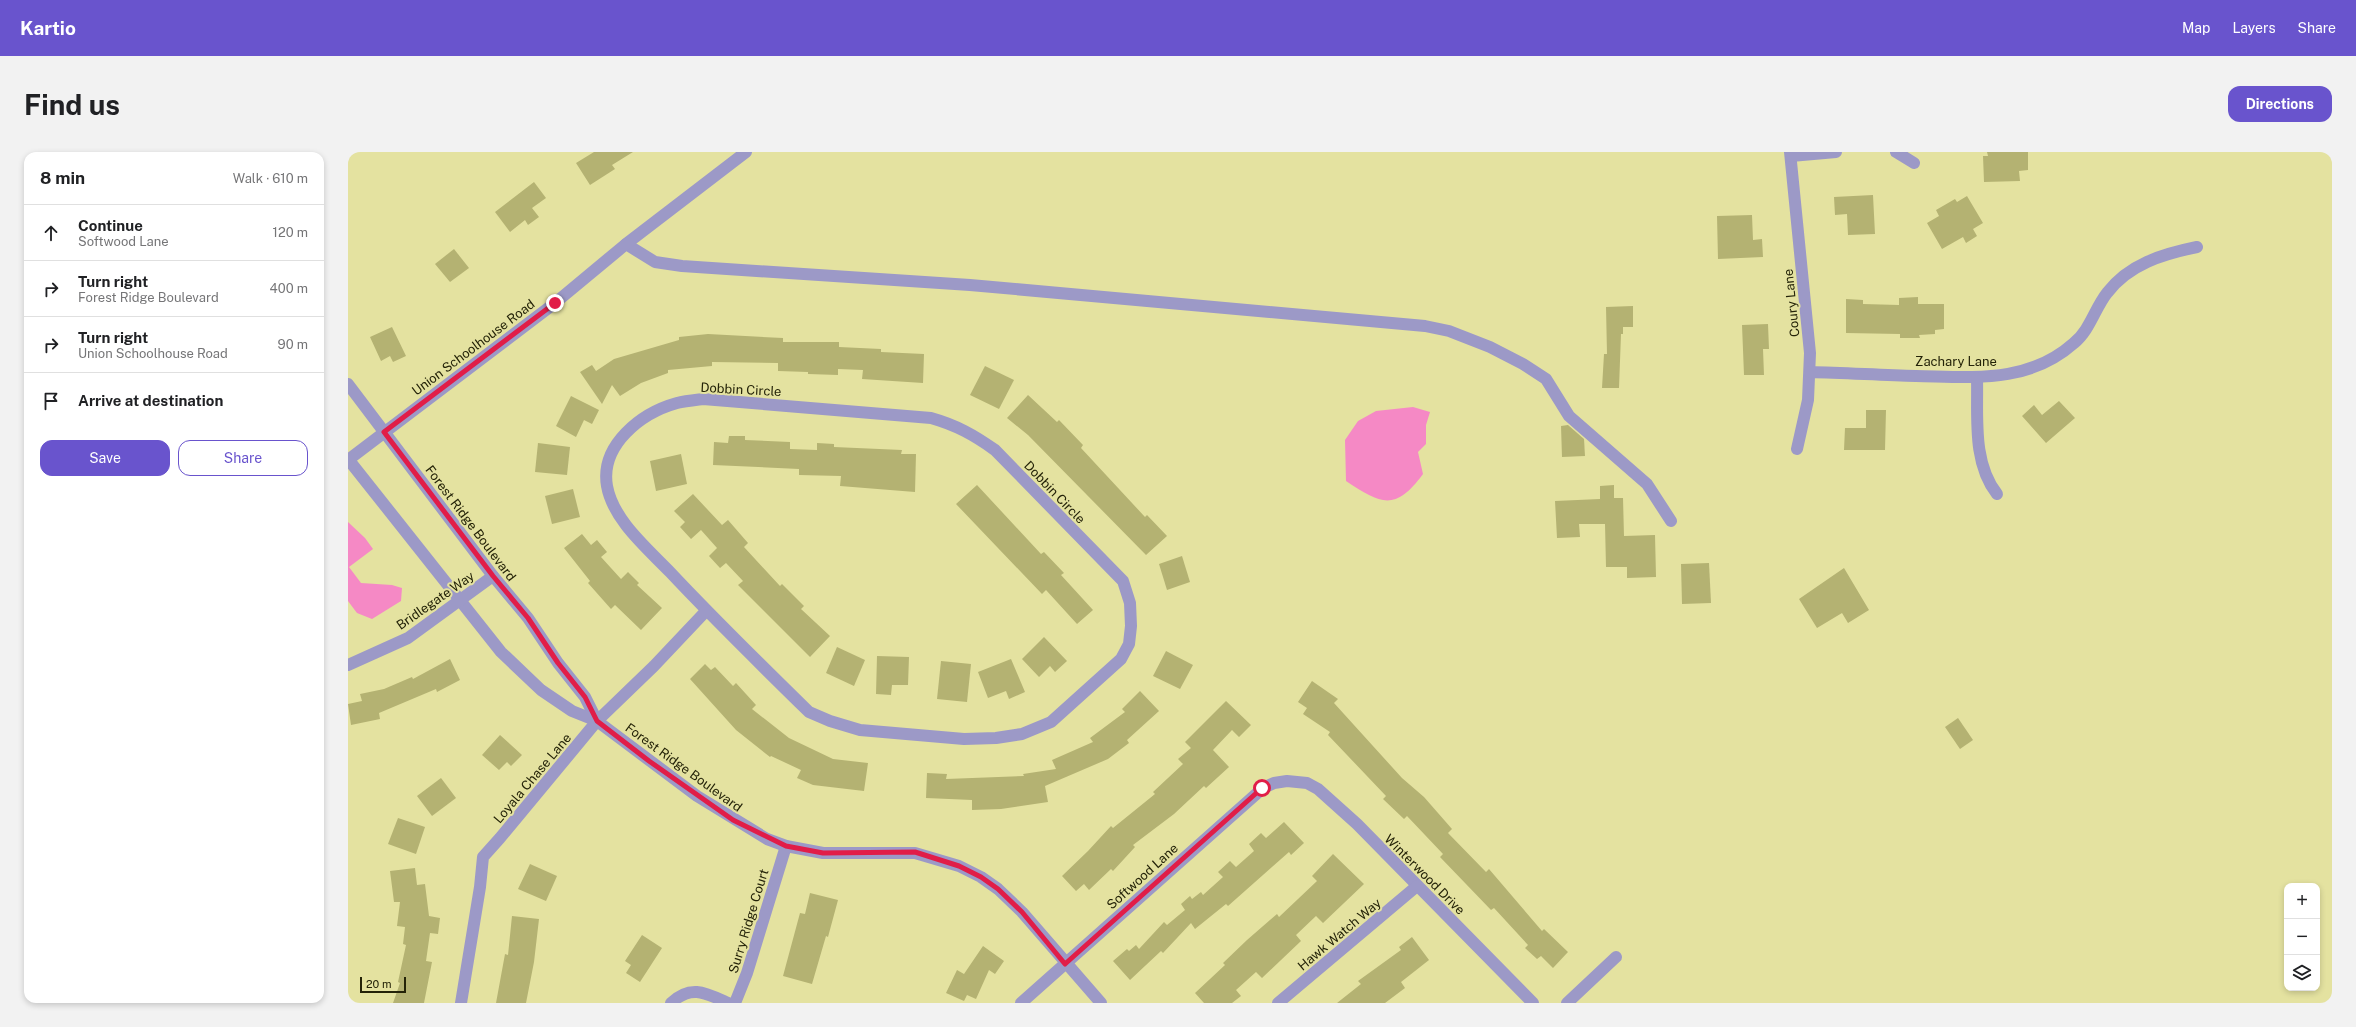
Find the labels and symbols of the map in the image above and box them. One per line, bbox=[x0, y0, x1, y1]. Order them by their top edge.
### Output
street label: Coury Lane bbox=[1780, 268, 1803, 338]
route end bbox=[546, 294, 564, 312]
street label: Union Schoolhouse Road bbox=[409, 296, 538, 398]
street label: Zachary Lane bbox=[1915, 354, 1997, 369]
street label: Dobbin Circle bbox=[700, 380, 782, 399]
street label: Dobbin Circle bbox=[1021, 458, 1088, 527]
street label: Forest Ridge Boulevard bbox=[422, 463, 519, 584]
street label: Bridlegate Way bbox=[394, 568, 477, 633]
street label: Forest Ridge Boulevard bbox=[622, 720, 745, 815]
street label: Loyala Chase Lane bbox=[490, 730, 574, 826]
route start bbox=[1253, 779, 1271, 797]
street label: Winterwood Drive bbox=[1381, 831, 1468, 918]
street label: Softwood Lane bbox=[1104, 840, 1181, 912]
street label: Surry Ridge Court bbox=[725, 867, 772, 975]
street label: Hawk Watch Way bbox=[1295, 895, 1384, 974]
scale bar bbox=[360, 975, 406, 994]

